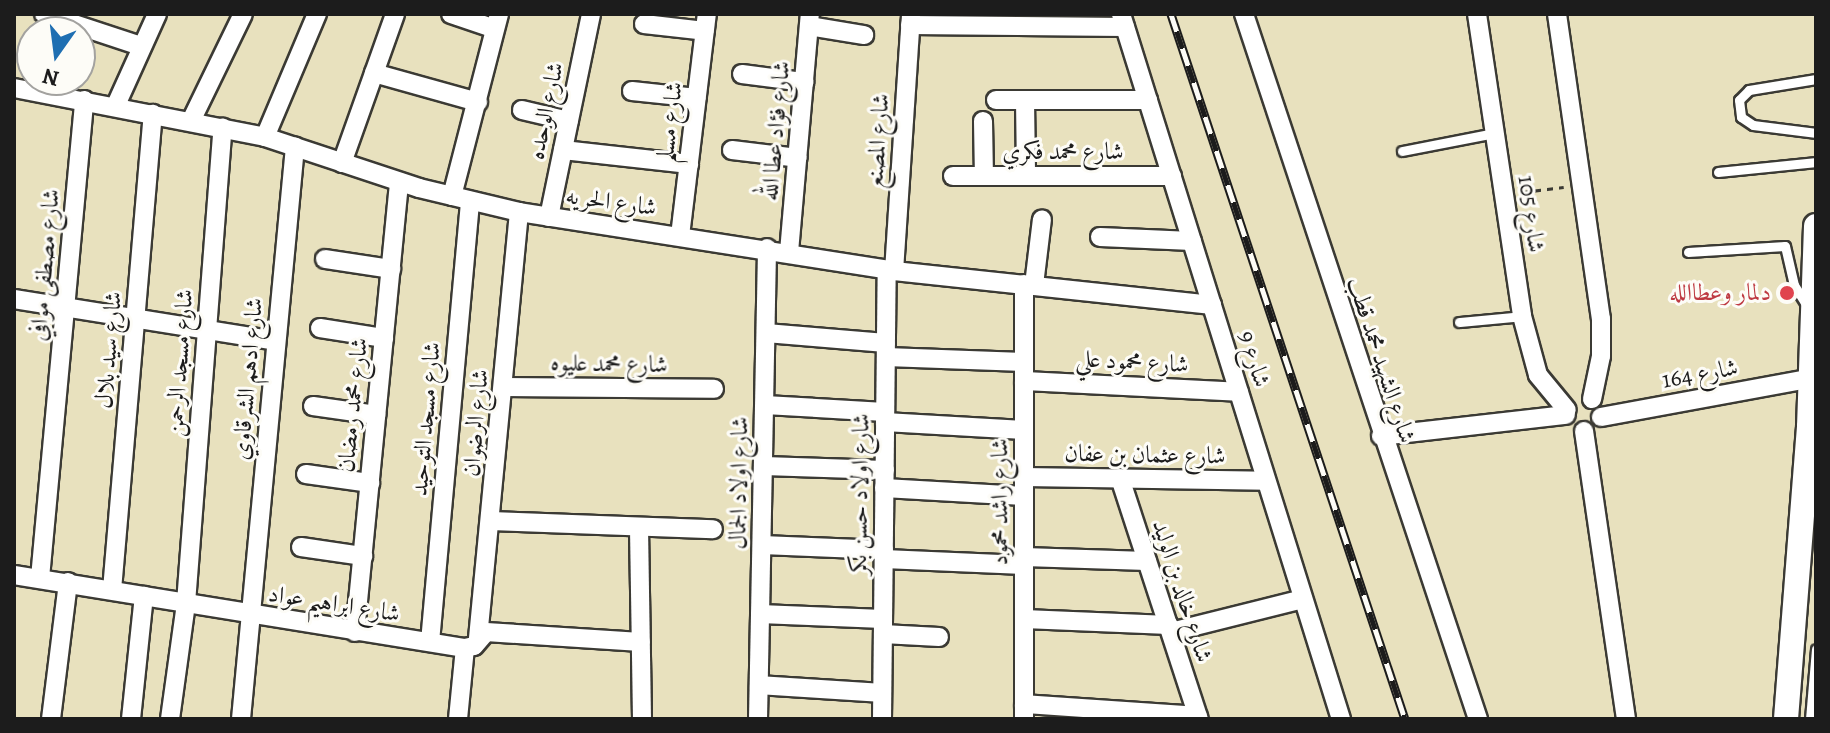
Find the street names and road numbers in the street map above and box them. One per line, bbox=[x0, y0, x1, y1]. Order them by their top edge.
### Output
street label: شارع الوحده bbox=[522, 60, 570, 162]
street label: شارع فؤاد عطا الله bbox=[756, 60, 796, 202]
street label: شارع مسلم bbox=[651, 80, 689, 164]
street label: شارع المصنع bbox=[860, 93, 896, 189]
street label: شارع محمد فكري bbox=[1002, 138, 1124, 166]
street label: شارع 105 bbox=[1511, 174, 1551, 254]
street label: شارع الحريه bbox=[564, 181, 658, 223]
street label: شارع مصطفى موافي bbox=[24, 188, 66, 342]
street label: شارع الشهيد محمد قطب bbox=[1341, 273, 1421, 447]
street label: شارع مسجد الرحمن bbox=[160, 288, 200, 438]
street label: شارع سيد بلال bbox=[90, 290, 128, 410]
street label: شارع ادهم الشرقاوي bbox=[227, 297, 269, 461]
street label: شارع 9 bbox=[1232, 327, 1276, 391]
street label: شارع محمد رمضان bbox=[332, 336, 374, 474]
street label: شارع مسجد التوحيد bbox=[405, 341, 447, 497]
street label: شارع محمود علي bbox=[1075, 345, 1189, 379]
street label: شارع محمد عليوه bbox=[550, 349, 668, 379]
street label: شارع 164 bbox=[1660, 353, 1740, 395]
street label: شارع الرضوان bbox=[457, 368, 495, 478]
street label: شارع اولاد حسن بكر bbox=[844, 413, 876, 575]
street label: شارع اولاد الجمال bbox=[723, 416, 755, 550]
street label: شارع راشد محمود bbox=[986, 438, 1014, 566]
street label: شارع عثمان بن عفان bbox=[1064, 439, 1226, 471]
street label: شارع خالد بن الوليد bbox=[1145, 516, 1219, 666]
street label: شارع ابراهيم عواد bbox=[266, 579, 402, 629]

